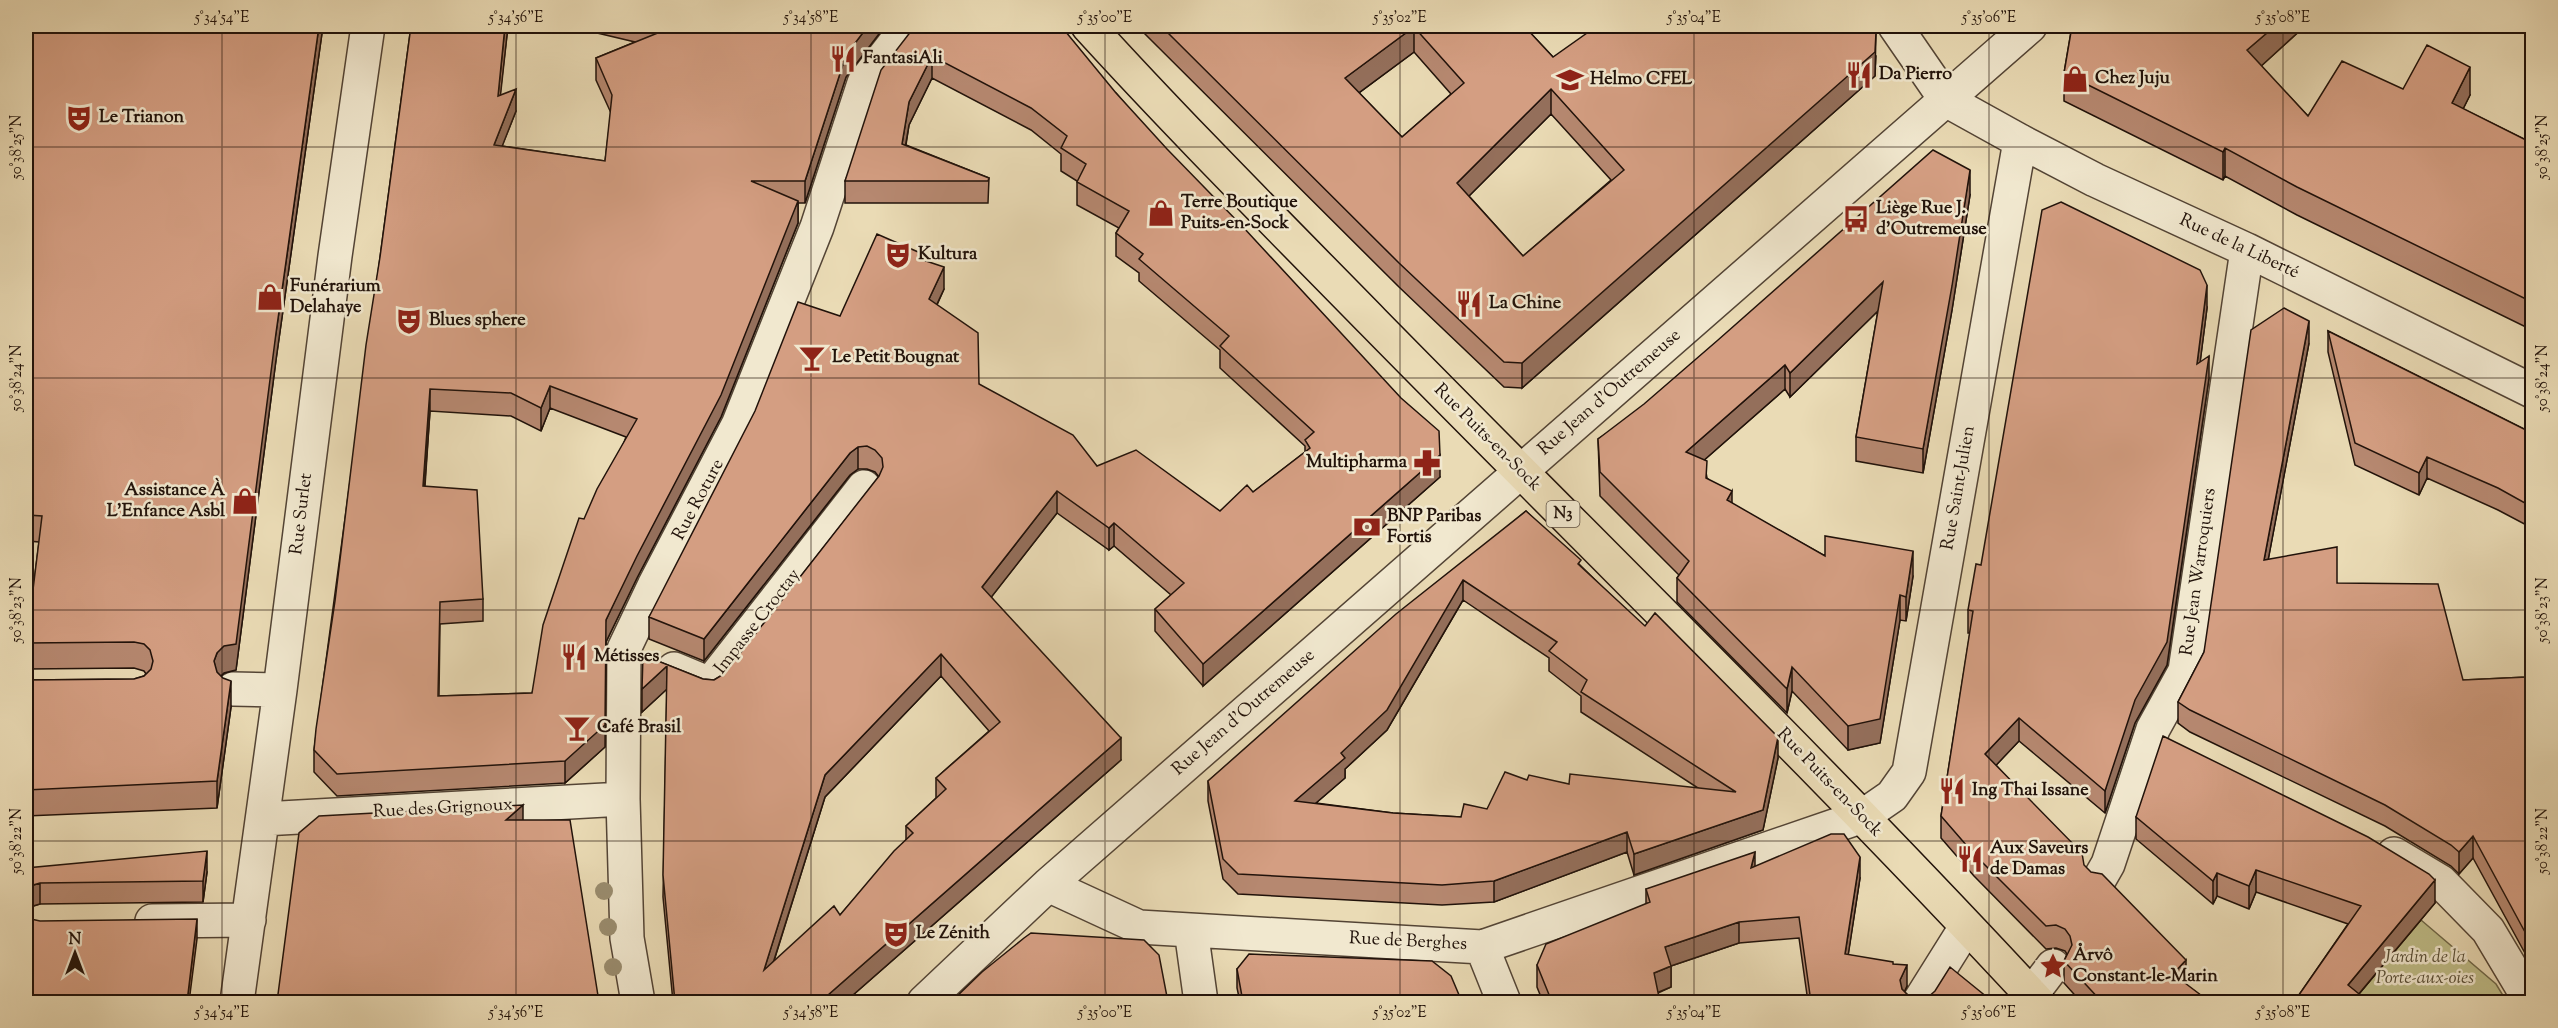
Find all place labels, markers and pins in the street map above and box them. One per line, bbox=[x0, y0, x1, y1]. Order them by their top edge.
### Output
restaurant icon: FantasiAli bbox=[828, 44, 858, 74]
place label: FantasiAli bbox=[863, 46, 944, 72]
restaurant icon: Da Pierro bbox=[1844, 60, 1874, 90]
place label: Da Pierro bbox=[1879, 62, 1952, 88]
shop icon: Chez Juju bbox=[2060, 64, 2090, 94]
school or university icon: Helmo CFEL bbox=[1555, 65, 1585, 95]
place label: Chez Juju bbox=[2095, 66, 2171, 92]
place label: Helmo CFEL bbox=[1590, 67, 1692, 93]
theatre icon: Le Trianon bbox=[64, 103, 94, 133]
place label: Le Trianon bbox=[99, 105, 185, 131]
place label: Terre Boutique Puits-en-Sock bbox=[1181, 190, 1298, 237]
place label: Liège Rue J. d'Outremeuse bbox=[1876, 196, 1987, 243]
shop icon: Terre Boutique Puits-en-Sock bbox=[1146, 198, 1176, 228]
bus stop icon: Liège Rue J. d'Outremeuse bbox=[1841, 204, 1871, 234]
theatre icon: Kultura bbox=[883, 240, 913, 270]
place label: Kultura bbox=[918, 242, 978, 268]
place label: Funérarium Delahaye bbox=[290, 274, 381, 321]
shop icon: Funérarium Delahaye bbox=[255, 282, 285, 312]
restaurant icon: La Chine bbox=[1454, 289, 1484, 319]
place label: La Chine bbox=[1489, 291, 1562, 317]
theatre icon: Blues sphere bbox=[394, 306, 424, 336]
place label: Blues sphere bbox=[429, 308, 526, 334]
bar icon: Le Petit Bougnat bbox=[797, 343, 827, 373]
place label: Le Petit Bougnat bbox=[832, 345, 960, 371]
pharmacy icon: Multipharma bbox=[1412, 448, 1442, 478]
place label: Multipharma bbox=[1306, 450, 1408, 476]
place label: Assistance À L'Enfance Asbl bbox=[107, 477, 226, 525]
shop icon: Assistance À L'Enfance Asbl bbox=[230, 486, 260, 516]
place label: BNP Paribas Fortis bbox=[1387, 504, 1481, 551]
bank icon: BNP Paribas Fortis bbox=[1352, 512, 1382, 542]
restaurant icon: Métisses bbox=[559, 642, 589, 672]
place label: Métisses bbox=[594, 644, 659, 670]
bar icon: Café Brasil bbox=[562, 713, 592, 743]
place label: Café Brasil bbox=[597, 715, 682, 741]
restaurant icon: Ing Thai Issane bbox=[1937, 776, 1967, 806]
place label: Ing Thai Issane bbox=[1972, 778, 2089, 804]
place label: Aux Saveurs de Damas bbox=[1990, 836, 2088, 883]
restaurant icon: Aux Saveurs de Damas bbox=[1955, 844, 1985, 874]
theatre icon: Le Zénith bbox=[881, 919, 911, 949]
place label: Le Zénith bbox=[916, 921, 990, 947]
place label: Årvô Constant-le-Marin bbox=[2073, 942, 2218, 990]
place icon: Årvô Constant-le-Marin bbox=[2038, 951, 2068, 981]

